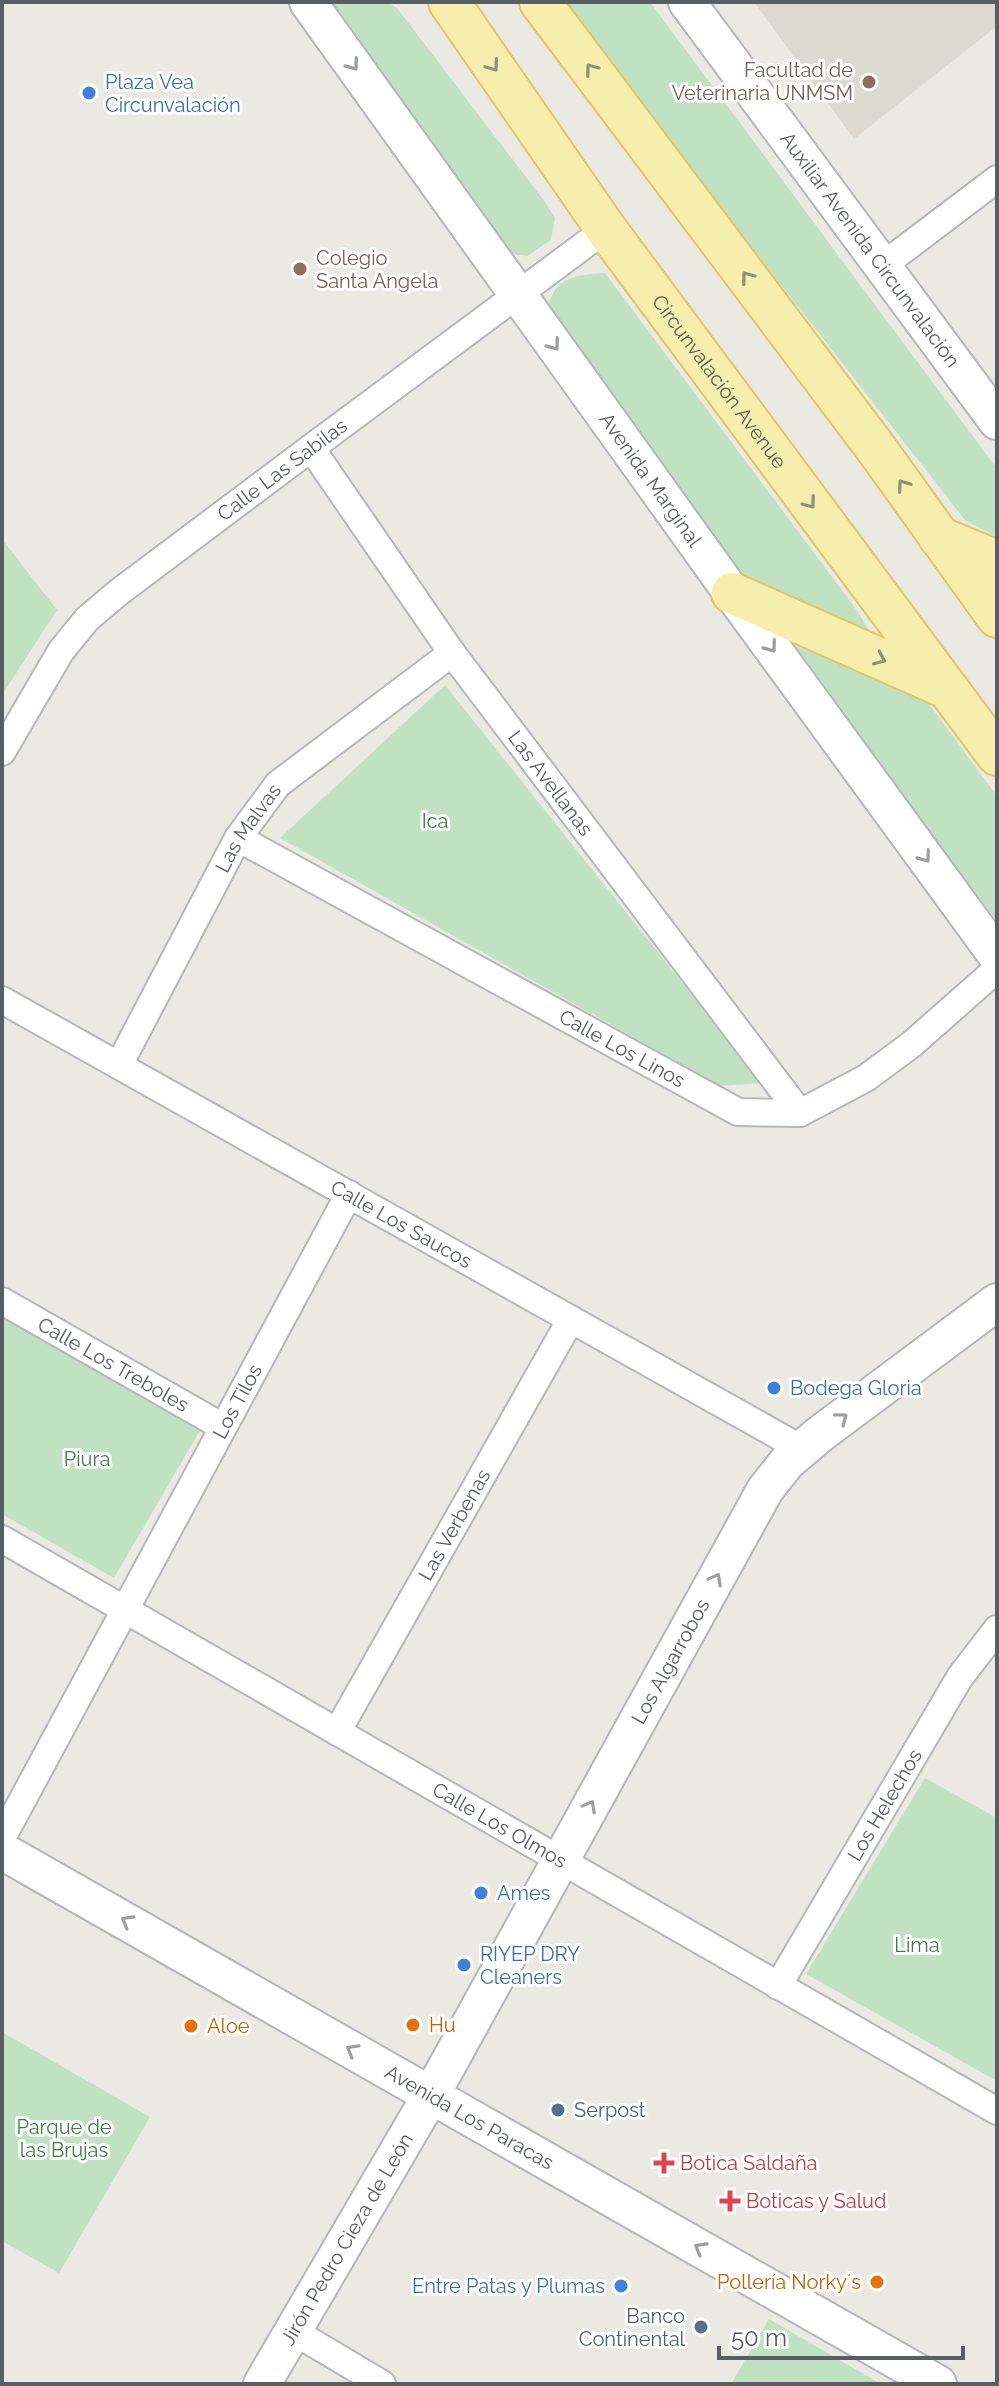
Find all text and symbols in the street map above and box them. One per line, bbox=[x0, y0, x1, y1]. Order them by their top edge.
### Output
one-way arrow bbox=[343, 57, 358, 71]
one-way arrow bbox=[483, 58, 498, 72]
place label: Facultad de Veterinaria UNMSM bbox=[672, 58, 853, 105]
one-way arrow bbox=[586, 63, 600, 78]
place label: Plaza Vea Circunvalación bbox=[105, 70, 241, 117]
marker: Facultad de Veterinaria UNMSM bbox=[860, 73, 878, 91]
marker: Plaza Vea Circunvalación bbox=[80, 84, 98, 102]
street label: Auxiliar Avenida Circunvalación bbox=[775, 127, 965, 372]
place label: Colegio Santa Angela bbox=[316, 246, 438, 293]
marker: Colegio Santa Angela bbox=[291, 260, 309, 278]
one-way arrow bbox=[743, 271, 757, 286]
street label: Circunvalación Avenue bbox=[647, 290, 792, 473]
one-way arrow bbox=[544, 336, 559, 351]
street label: Avenida Marginal bbox=[595, 408, 707, 552]
street label: Calle Las Sabilas bbox=[213, 414, 352, 526]
one-way arrow bbox=[898, 480, 913, 494]
one-way arrow bbox=[800, 495, 815, 509]
one-way arrow bbox=[761, 638, 776, 652]
one-way arrow bbox=[872, 649, 886, 665]
street label: Las Avellanas bbox=[503, 726, 598, 841]
street label: Las Malvas bbox=[210, 779, 286, 877]
park label: Ica bbox=[422, 809, 448, 833]
one-way arrow bbox=[915, 848, 929, 862]
street label: Calle Los Linos bbox=[555, 1004, 689, 1093]
street label: Calle Los Saucos bbox=[327, 1175, 476, 1273]
street label: Calle Los Treboles bbox=[33, 1312, 193, 1417]
street label: Los Tilos bbox=[207, 1360, 267, 1443]
place label: Bodega Gloria bbox=[790, 1376, 922, 1400]
marker: Bodega Gloria bbox=[765, 1379, 783, 1397]
one-way arrow bbox=[833, 1413, 848, 1427]
park label: Piura bbox=[64, 1447, 110, 1471]
street label: Las Verbenas bbox=[413, 1465, 495, 1585]
one-way arrow bbox=[706, 1573, 722, 1587]
street label: Los Algarrobos bbox=[626, 1595, 715, 1728]
street label: Los Helechos bbox=[842, 1745, 927, 1865]
street label: Calle Los Olmos bbox=[428, 1777, 571, 1873]
one-way arrow bbox=[580, 1800, 596, 1815]
place label: Ames bbox=[497, 1881, 550, 1905]
marker: Ames bbox=[472, 1884, 490, 1902]
one-way arrow bbox=[121, 1915, 135, 1931]
park label: Lima bbox=[894, 1933, 940, 1957]
place label: RIYEP DRY Cleaners bbox=[480, 1942, 580, 1989]
marker: RIYEP DRY Cleaners bbox=[455, 1956, 473, 1974]
place label: Hu bbox=[429, 2013, 456, 2037]
place label: Aloe bbox=[207, 2014, 250, 2038]
marker: Hu bbox=[404, 2016, 422, 2034]
marker: Aloe bbox=[182, 2017, 200, 2035]
one-way arrow bbox=[347, 2044, 361, 2060]
street label: Avenida Los Paracas bbox=[381, 2060, 558, 2175]
place label: Serpost bbox=[574, 2098, 646, 2122]
marker: Serpost bbox=[549, 2101, 567, 2119]
park label: Parque de las Brujas bbox=[16, 2115, 112, 2162]
street label: Jirón Pedro Cieza de León bbox=[276, 2129, 418, 2349]
place label: Botica Saldaña bbox=[680, 2151, 818, 2175]
marker: Botica Saldaña bbox=[655, 2154, 673, 2172]
place label: Boticas y Salud bbox=[746, 2189, 886, 2213]
marker: Boticas y Salud bbox=[721, 2192, 739, 2210]
one-way arrow bbox=[694, 2242, 709, 2258]
place label: Pollería Norky´s bbox=[717, 2270, 861, 2294]
marker: Pollería Norky´s bbox=[868, 2273, 886, 2291]
place label: Entre Patas y Plumas bbox=[412, 2274, 605, 2298]
marker: Entre Patas y Plumas bbox=[612, 2277, 630, 2295]
place label: Banco Continental bbox=[579, 2304, 686, 2351]
scale bar bbox=[719, 2310, 963, 2360]
marker: Banco Continental bbox=[692, 2318, 710, 2336]
text: 50 m bbox=[731, 2323, 787, 2352]

